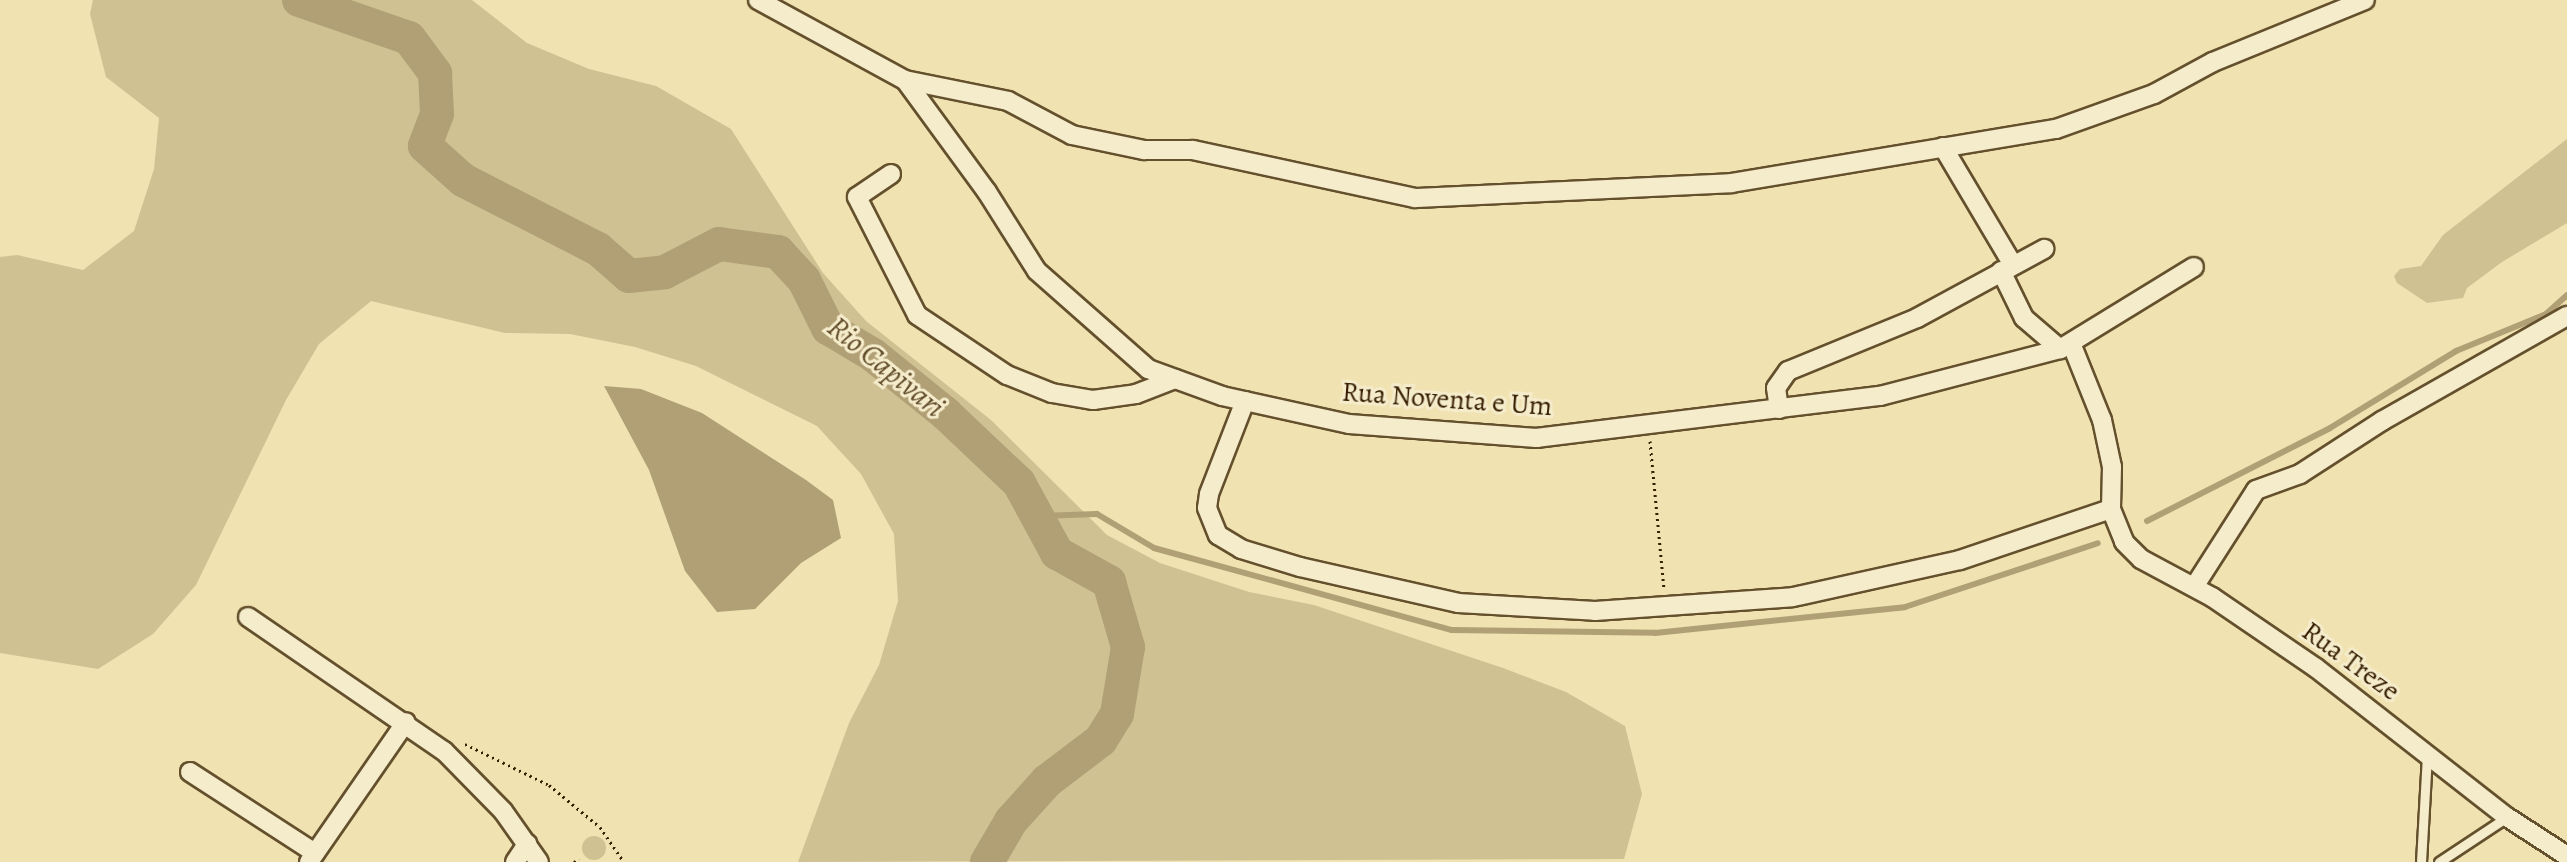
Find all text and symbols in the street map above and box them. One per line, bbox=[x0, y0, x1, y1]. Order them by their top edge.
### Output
water label: Rio Capivari bbox=[820, 309, 952, 425]
street label: Rua Noventa e Um bbox=[1341, 375, 1553, 423]
street label: Rua Treze bbox=[2295, 614, 2407, 708]

